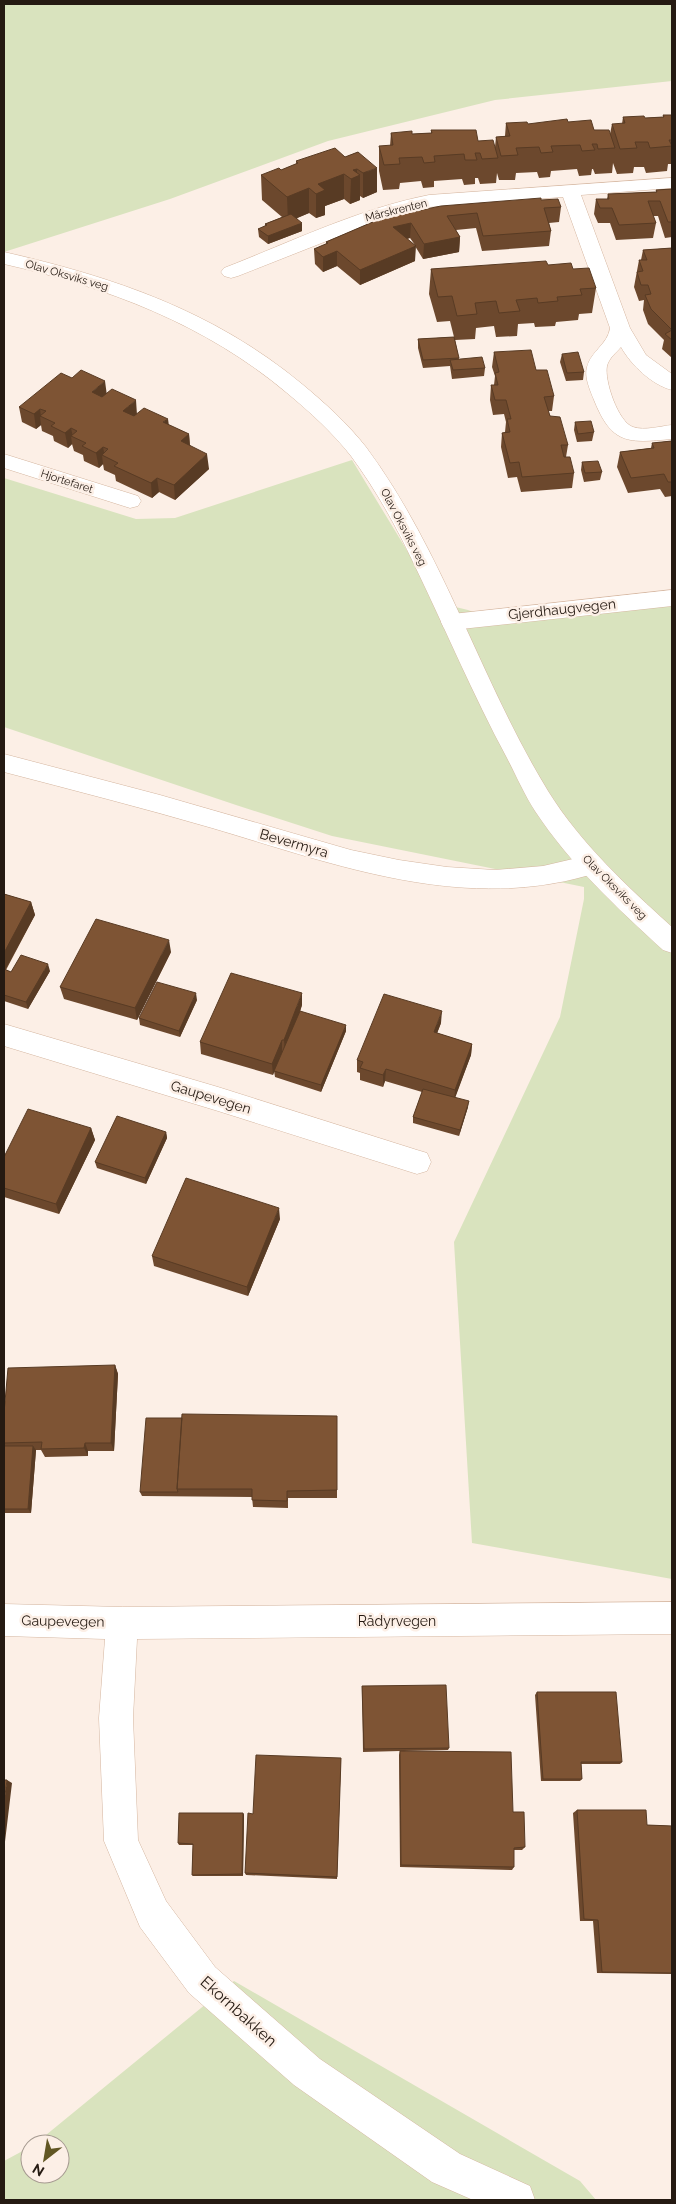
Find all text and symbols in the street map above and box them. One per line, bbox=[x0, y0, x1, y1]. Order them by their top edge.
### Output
street label: Mårskrenten bbox=[364, 196, 429, 224]
street label: Olav Oksviks veg bbox=[24, 257, 110, 294]
street label: Hjortefaret bbox=[39, 467, 95, 496]
street label: Olav Oksviks veg bbox=[378, 486, 429, 568]
street label: Gjerdhaugvegen bbox=[507, 595, 617, 623]
street label: Bevermyra bbox=[258, 826, 330, 860]
street label: Olav Oksviks veg bbox=[580, 853, 649, 922]
street label: Gaupevegen bbox=[169, 1077, 253, 1117]
street label: Gaupevegen bbox=[21, 1612, 105, 1630]
street label: Rådyrvegen bbox=[358, 1613, 436, 1629]
street label: Ekornbakken bbox=[197, 1972, 281, 2051]
north arrow bbox=[20, 2134, 70, 2184]
text: N bbox=[30, 2161, 47, 2180]

